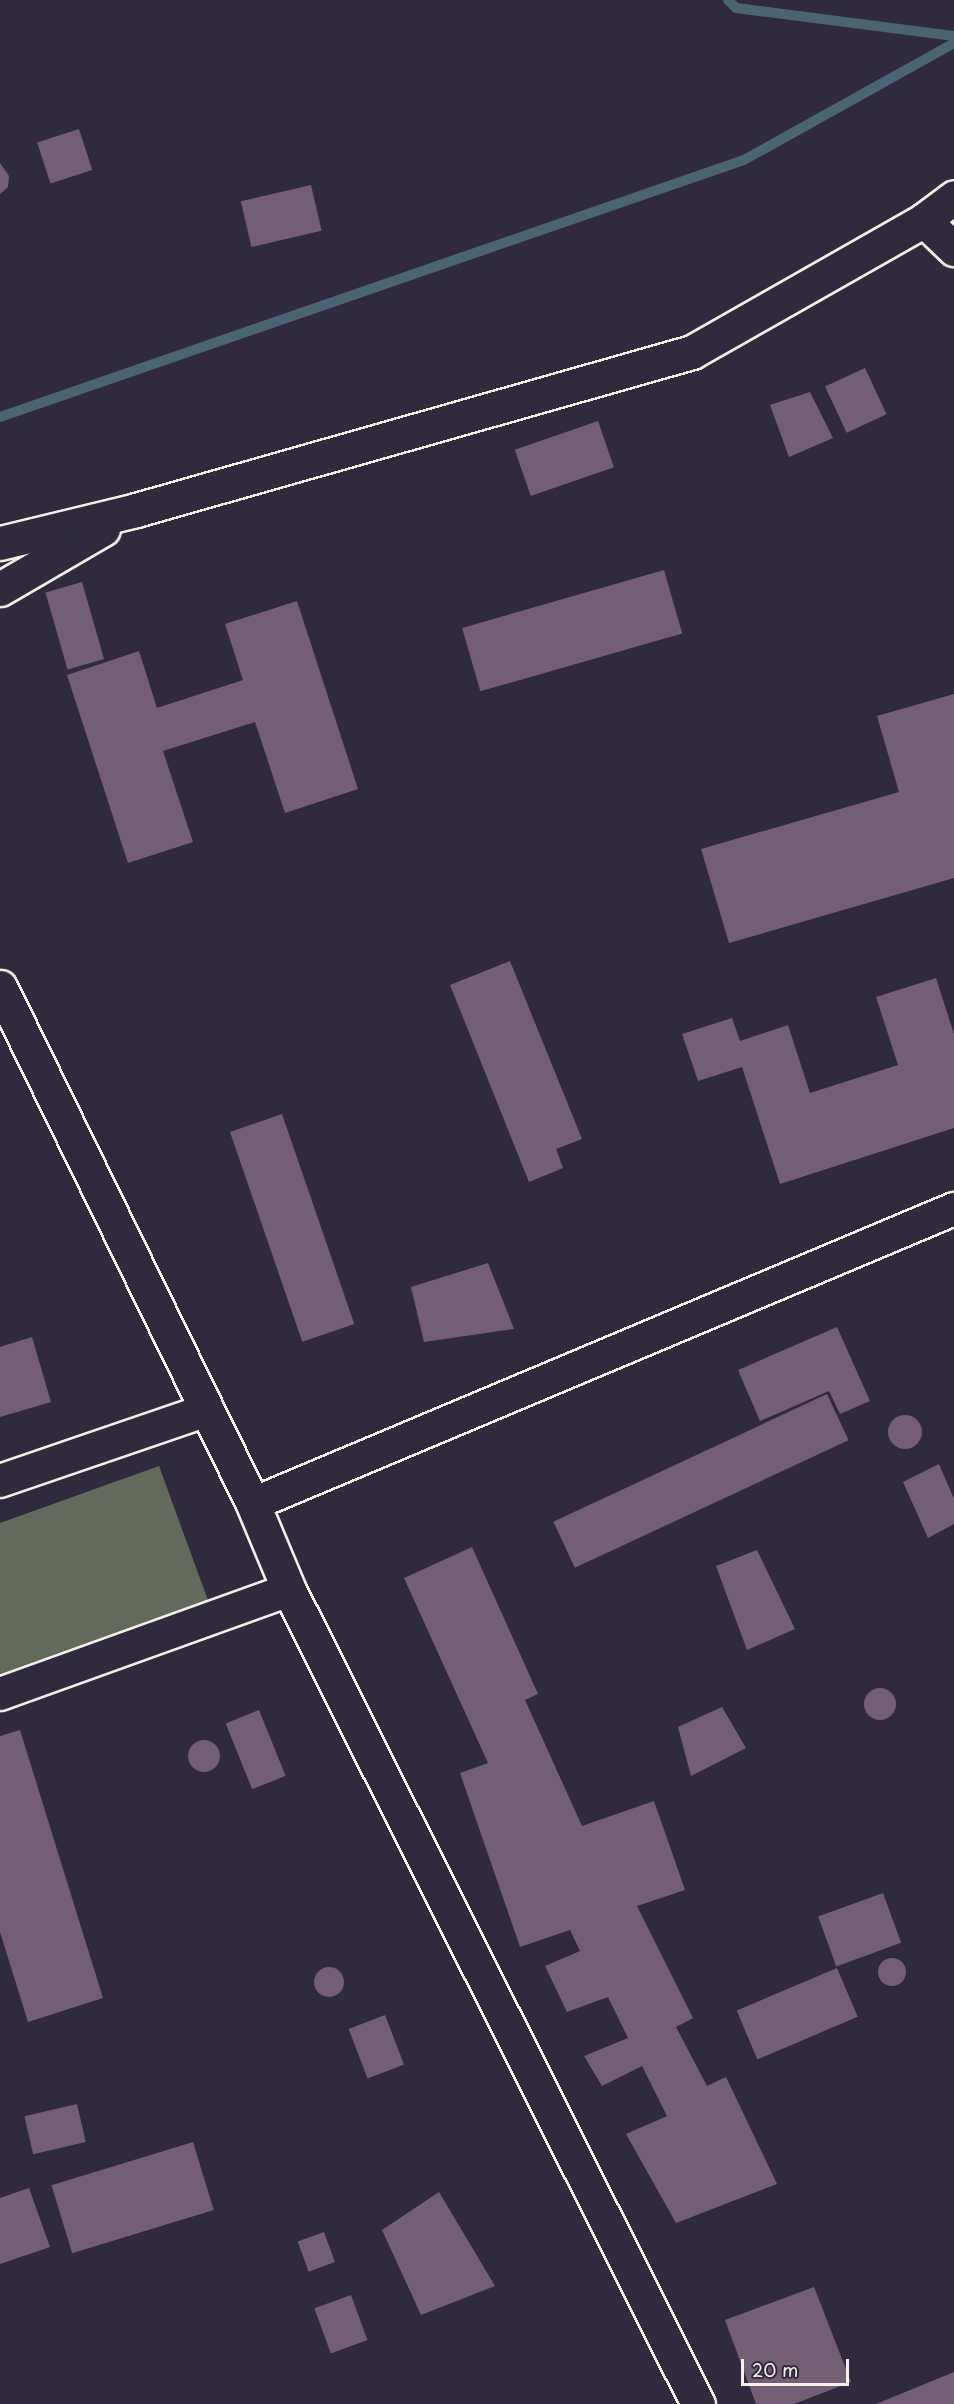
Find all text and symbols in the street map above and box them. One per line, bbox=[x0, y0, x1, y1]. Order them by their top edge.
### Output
scale bar bbox=[744, 2347, 852, 2385]
text: 20 m bbox=[752, 2356, 798, 2383]

